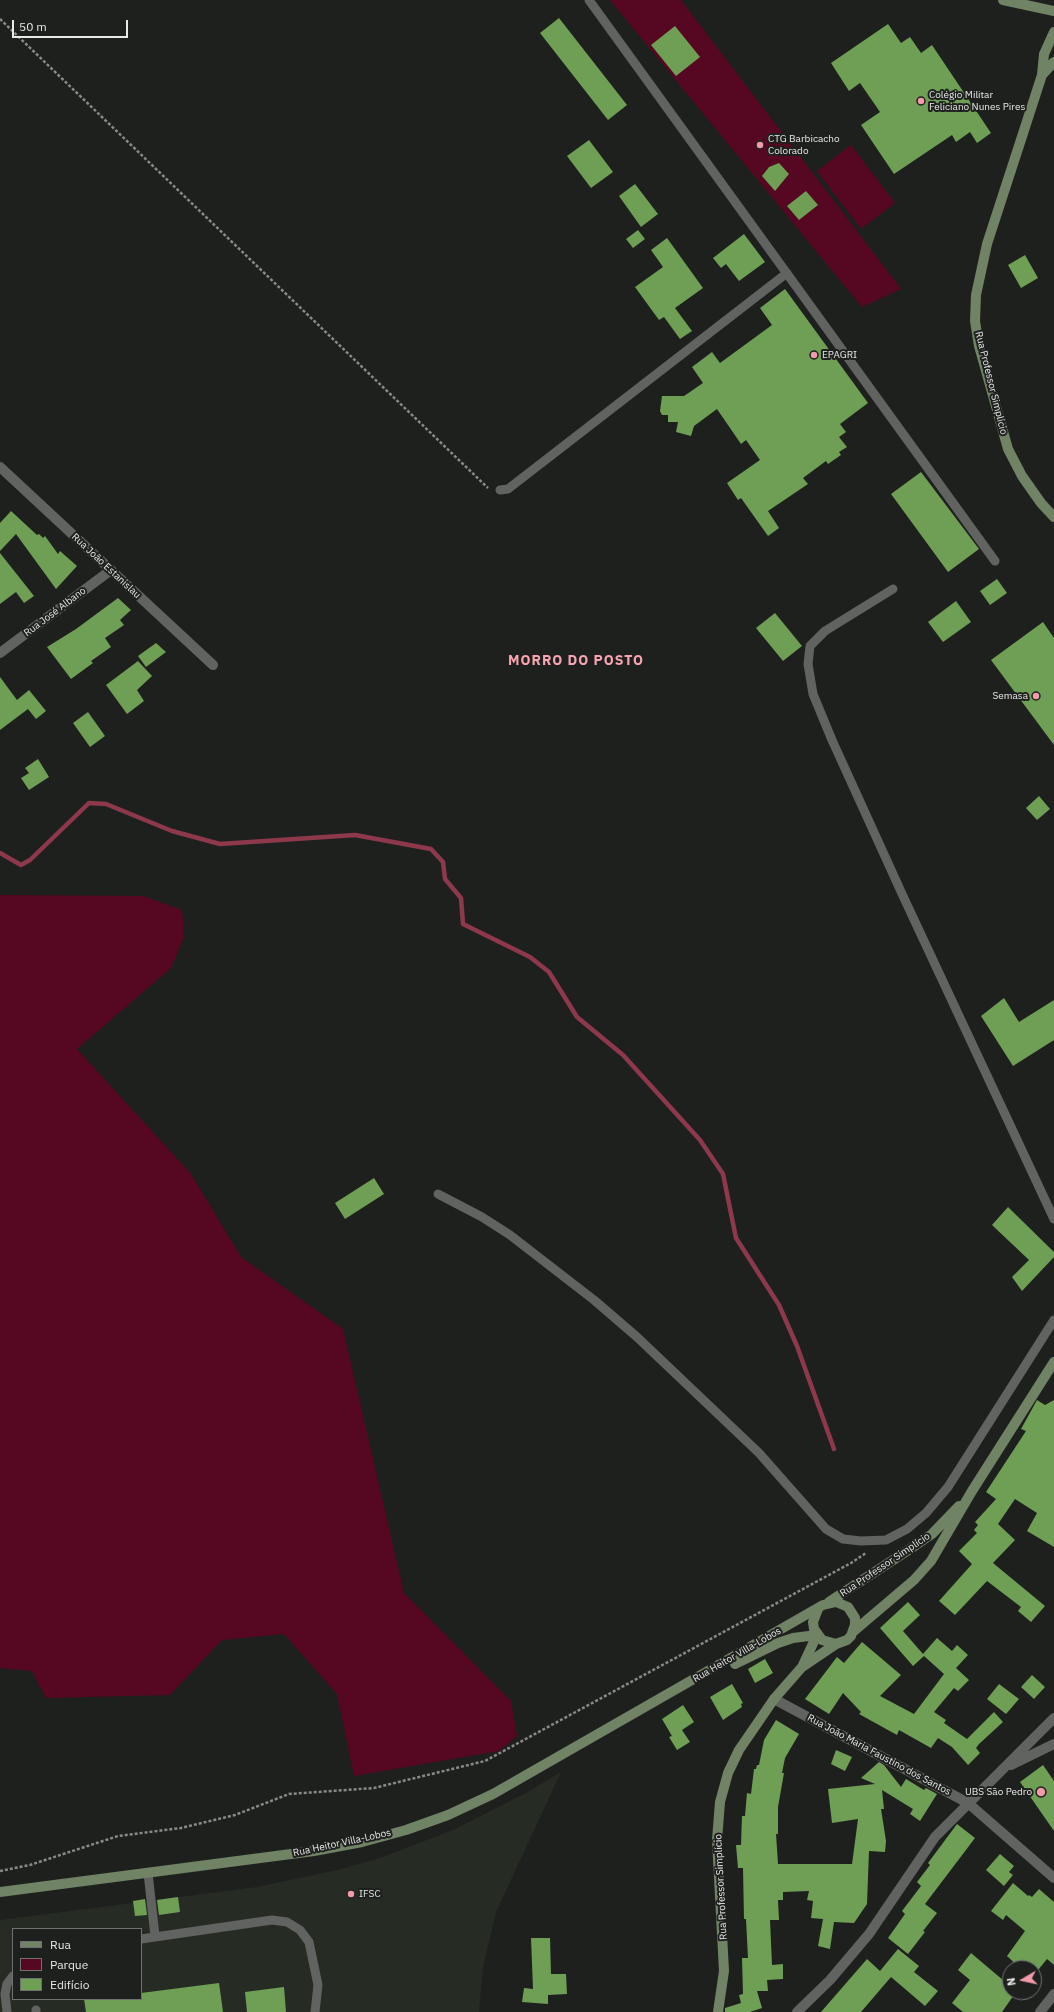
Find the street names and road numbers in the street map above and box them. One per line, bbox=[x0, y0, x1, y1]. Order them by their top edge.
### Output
street label: Rua Professor Simplício bbox=[972, 330, 1010, 436]
street label: Rua João Estanislau bbox=[69, 531, 143, 601]
street label: Rua José Albano bbox=[22, 585, 88, 639]
street label: Rua Professor Simplício bbox=[838, 1530, 932, 1600]
street label: Rua Heitor Villa-Lobos bbox=[691, 1625, 783, 1685]
street label: Rua João Maria Faustino dos Santos bbox=[805, 1712, 953, 1798]
street label: Rua Heitor Villa-Lobos bbox=[292, 1827, 392, 1859]
street label: Rua Professor Simplício bbox=[712, 1834, 730, 1940]

